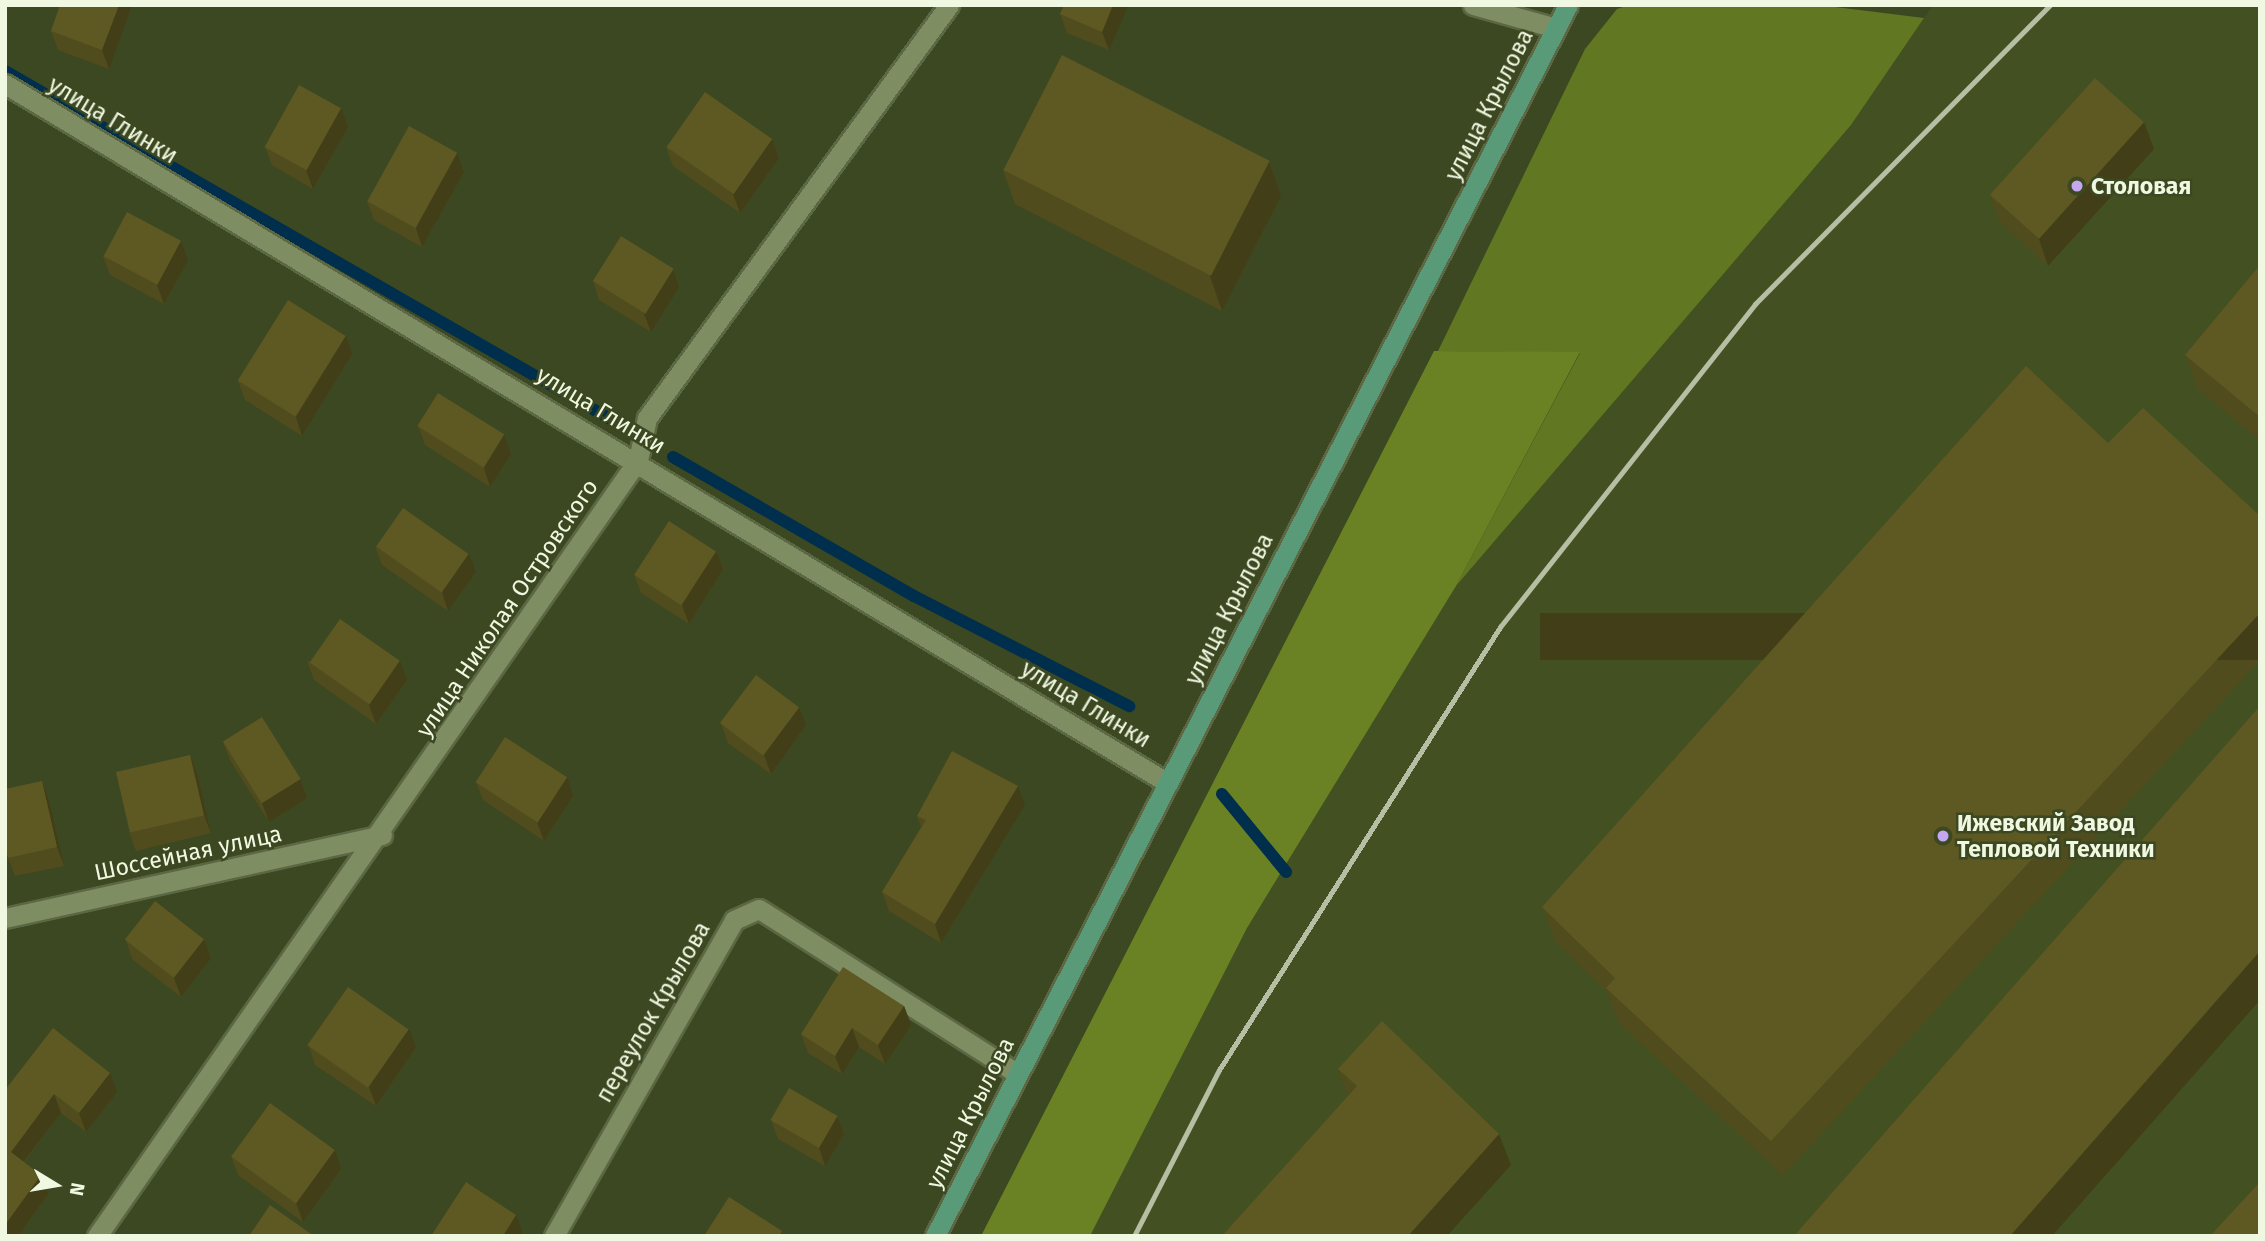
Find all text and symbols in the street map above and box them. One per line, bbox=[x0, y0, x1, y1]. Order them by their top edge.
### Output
street label: улица Крылова bbox=[1439, 25, 1539, 185]
street label: улица Глинки bbox=[43, 71, 183, 169]
place label: Столовая bbox=[2091, 172, 2191, 200]
marker: Столовая bbox=[2069, 178, 2085, 194]
street label: улица Глинки bbox=[531, 361, 671, 459]
street label: улица Николая Островского bbox=[410, 474, 604, 742]
street label: улица Крылова bbox=[1179, 529, 1279, 689]
street label: улица Глинки bbox=[1016, 655, 1156, 753]
place label: Ижевский Завод Тепловой Техники bbox=[1957, 809, 2155, 863]
street label: Шоссейная улица bbox=[92, 820, 284, 886]
marker: Ижевский Завод Тепловой Техники bbox=[1935, 828, 1951, 844]
street label: переулок Крылова bbox=[590, 917, 716, 1107]
street label: улица Крылова bbox=[920, 1033, 1020, 1193]
north arrow bbox=[21, 1150, 91, 1220]
text: N bbox=[65, 1181, 90, 1197]

